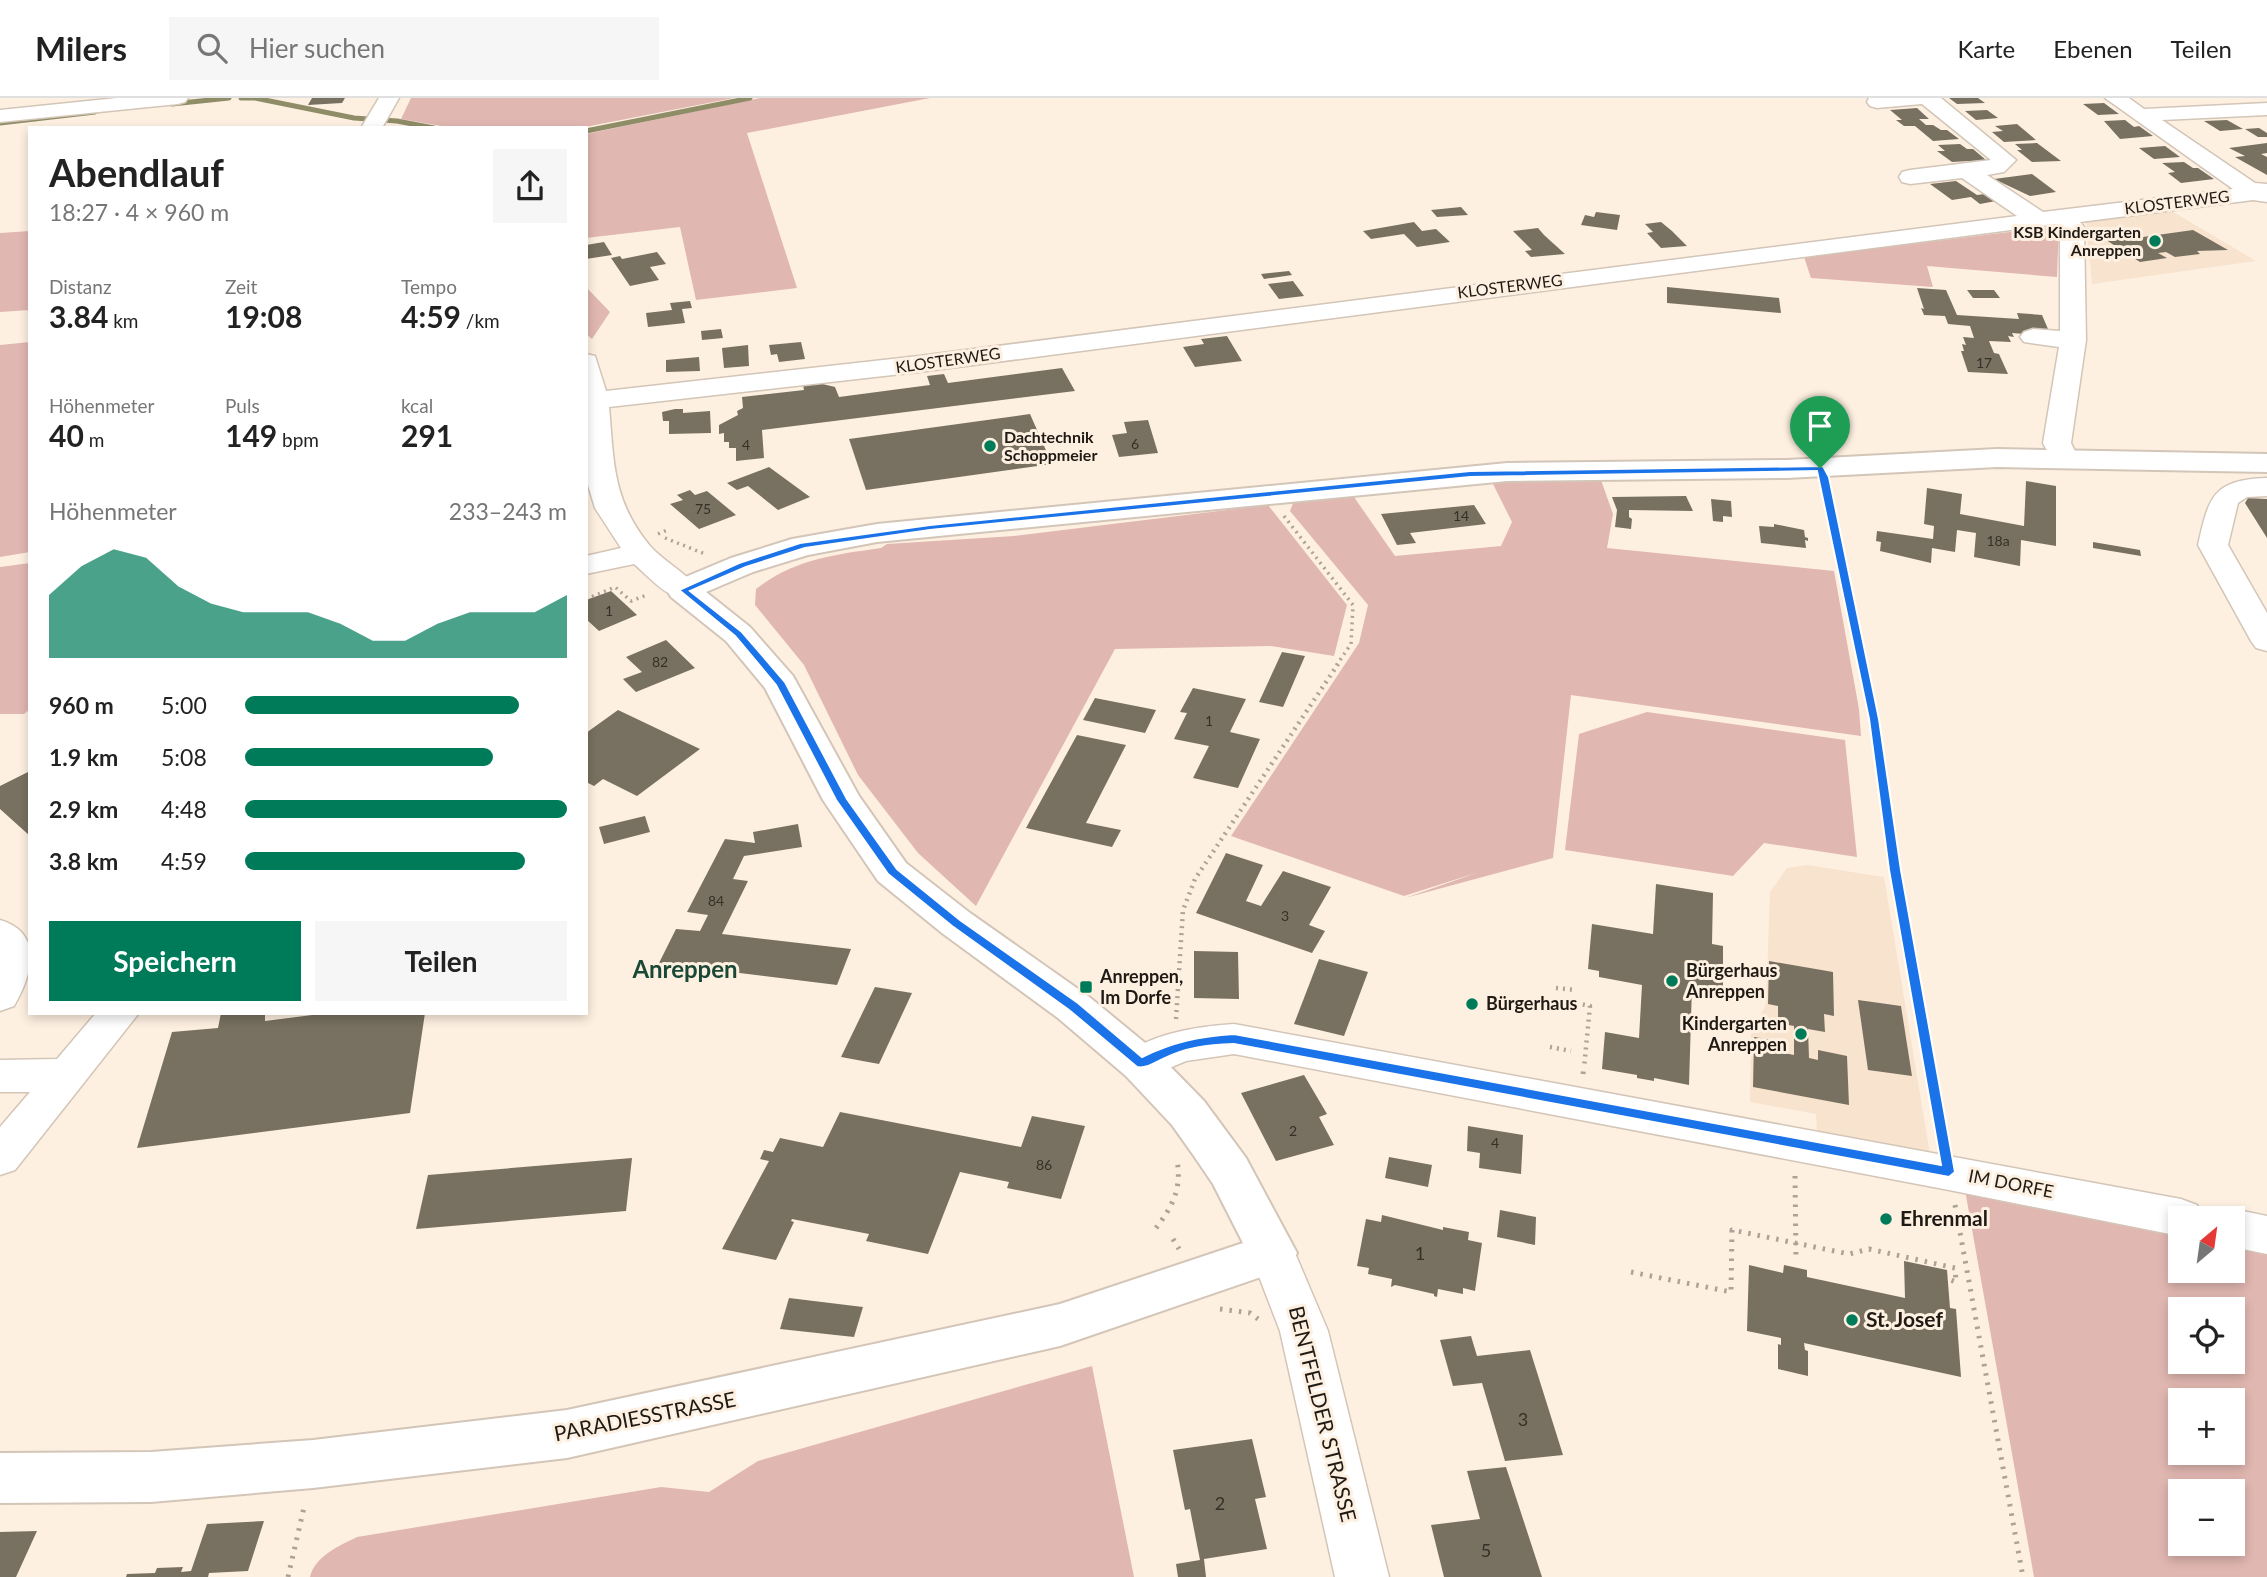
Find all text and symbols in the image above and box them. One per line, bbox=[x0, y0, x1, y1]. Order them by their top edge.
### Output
search box bbox=[169, 17, 659, 80]
text: Milers bbox=[35, 28, 127, 68]
icon: search bbox=[193, 29, 231, 67]
text: Hier suchen bbox=[249, 32, 385, 64]
text: Karte bbox=[1958, 34, 2015, 63]
text: Ebenen bbox=[2053, 34, 2133, 63]
text: Teilen bbox=[2171, 34, 2232, 63]
text: Abendlauf bbox=[49, 149, 224, 195]
button: share bbox=[493, 149, 567, 223]
street label: KLOSTERWEG bbox=[2123, 186, 2230, 217]
text: 18:27 · 4 × 960 m bbox=[49, 198, 229, 226]
place label: KSB Kindergarten Anreppen bbox=[2013, 222, 2141, 259]
marker: KSB Kindergarten Anreppen bbox=[2147, 233, 2163, 249]
street label: KLOSTERWEG bbox=[1456, 270, 1563, 301]
text: Distanz bbox=[49, 275, 112, 298]
text: Zeit bbox=[225, 275, 257, 298]
text: Tempo bbox=[401, 275, 457, 298]
text: 3.84 bbox=[49, 298, 108, 334]
text: 19:08 bbox=[225, 298, 302, 334]
text: 4:59 bbox=[401, 298, 461, 334]
text: km bbox=[108, 309, 138, 332]
text: /km bbox=[461, 309, 500, 332]
street label: KLOSTERWEG bbox=[894, 343, 1002, 376]
house number: 17 bbox=[1976, 354, 1992, 371]
text: Höhenmeter bbox=[49, 394, 155, 417]
text: Puls bbox=[225, 394, 260, 417]
text: kcal bbox=[401, 394, 433, 417]
pin bbox=[1790, 396, 1850, 468]
icon: arrive bbox=[1801, 407, 1839, 445]
text: 40 bbox=[49, 417, 84, 453]
text: 149 bbox=[225, 417, 277, 453]
text: 291 bbox=[401, 417, 453, 453]
place label: Dachtechnik Schoppmeier bbox=[1004, 427, 1097, 464]
text: m bbox=[84, 428, 104, 451]
text: bpm bbox=[277, 428, 319, 451]
house number: 6 bbox=[1131, 435, 1139, 452]
house number: 4 bbox=[742, 436, 750, 453]
marker: Dachtechnik Schoppmeier bbox=[982, 438, 998, 454]
text: Höhenmeter bbox=[49, 497, 177, 525]
text: 233–243 m bbox=[449, 497, 567, 525]
house number: 75 bbox=[695, 500, 711, 517]
house number: 14 bbox=[1453, 507, 1469, 524]
house number: 18a bbox=[1986, 532, 2010, 549]
house number: 1 bbox=[605, 602, 613, 619]
house number: 82 bbox=[652, 653, 668, 670]
text: 960 m bbox=[49, 691, 114, 719]
text: 5:00 bbox=[161, 691, 207, 719]
house number: 1 bbox=[1205, 712, 1213, 729]
text: 1.9 km bbox=[49, 743, 118, 771]
text: 5:08 bbox=[161, 743, 207, 771]
text: 2.9 km bbox=[49, 795, 118, 823]
text: 4:48 bbox=[161, 795, 207, 823]
text: 3.8 km bbox=[49, 847, 118, 875]
text: 4:59 bbox=[161, 847, 207, 875]
house number: 84 bbox=[708, 892, 724, 909]
house number: 3 bbox=[1281, 907, 1289, 924]
button: Speichern bbox=[49, 921, 301, 1001]
button: Teilen bbox=[315, 921, 567, 1001]
district label: Anreppen bbox=[631, 954, 738, 983]
place label: Bürgerhaus Anreppen bbox=[1685, 959, 1778, 1002]
place label: Anreppen, Im Dorfe bbox=[1099, 965, 1183, 1008]
marker: Bürgerhaus Anreppen bbox=[1664, 973, 1680, 989]
marker: Anreppen, Im Dorfe bbox=[1078, 979, 1094, 995]
place label: Bürgerhaus bbox=[1486, 992, 1578, 1014]
marker: Bürgerhaus bbox=[1464, 996, 1480, 1012]
place label: Kindergarten Anreppen bbox=[1682, 1012, 1787, 1055]
marker: Kindergarten Anreppen bbox=[1793, 1026, 1809, 1042]
house number: 2 bbox=[1289, 1122, 1297, 1139]
house number: 4 bbox=[1491, 1134, 1499, 1151]
house number: 86 bbox=[1036, 1156, 1052, 1173]
street label: IM DORFE bbox=[1967, 1164, 2056, 1202]
place label: Ehrenmal bbox=[1900, 1205, 1988, 1230]
north arrow bbox=[2168, 1206, 2245, 1283]
map controls bbox=[2168, 1206, 2245, 1556]
marker: Ehrenmal bbox=[1878, 1211, 1894, 1227]
house number: 1 bbox=[1415, 1242, 1425, 1264]
button: locate bbox=[2168, 1297, 2245, 1374]
street label: BENTFELDER STRASSE bbox=[1285, 1303, 1362, 1524]
place label: St. Josef bbox=[1866, 1306, 1943, 1331]
marker: St. Josef bbox=[1844, 1312, 1860, 1328]
street label: PARADIESSTRASSE bbox=[552, 1386, 738, 1445]
button: + bbox=[2168, 1388, 2245, 1465]
house number: 3 bbox=[1518, 1408, 1528, 1430]
button: − bbox=[2168, 1479, 2245, 1556]
house number: 2 bbox=[1215, 1492, 1225, 1514]
house number: 5 bbox=[1481, 1539, 1491, 1561]

